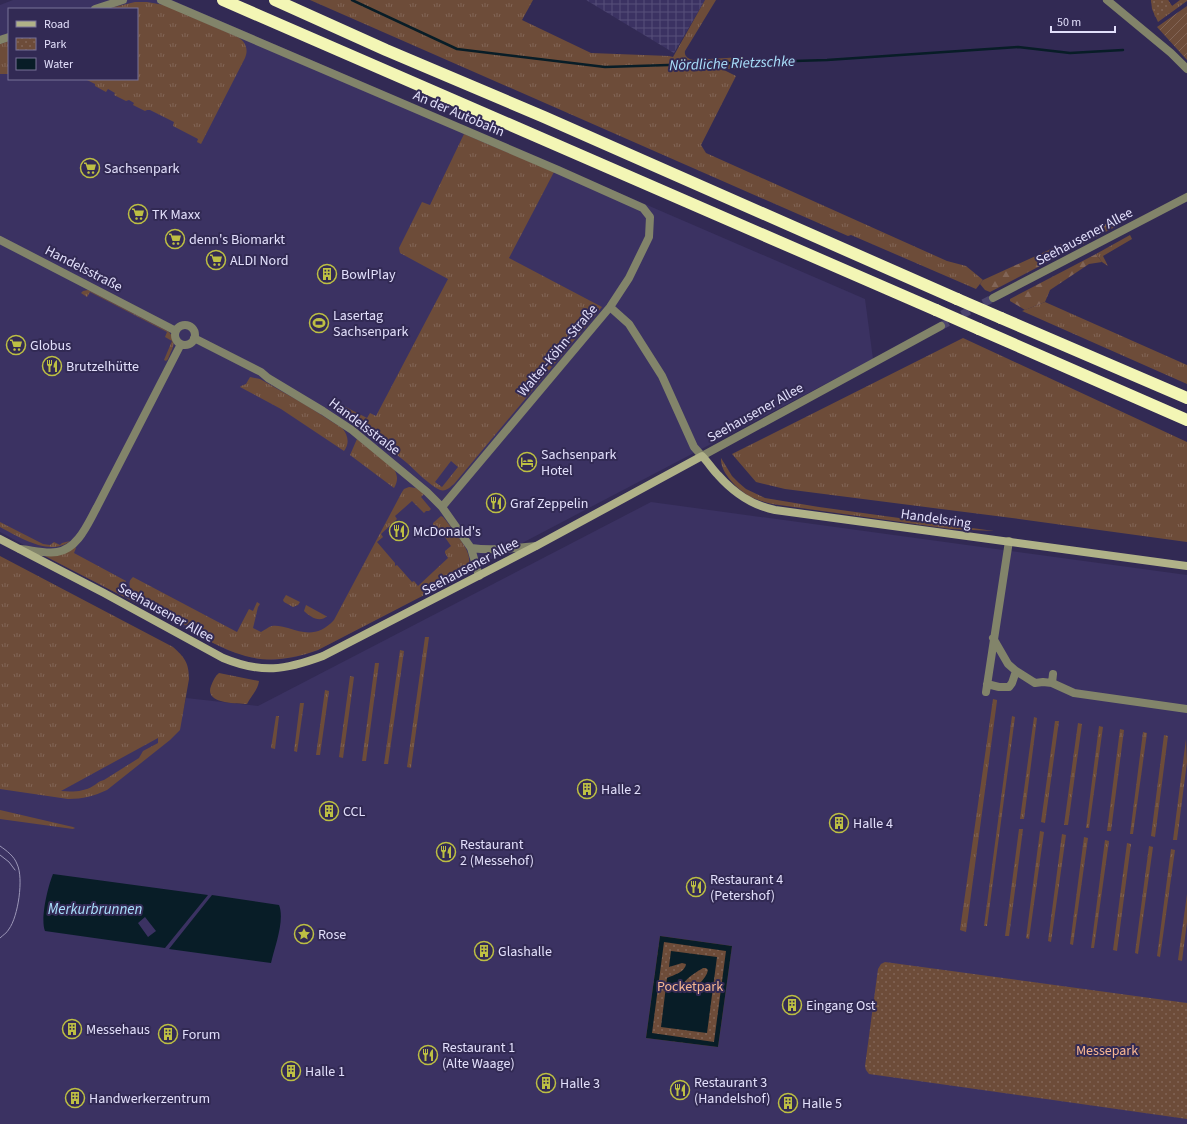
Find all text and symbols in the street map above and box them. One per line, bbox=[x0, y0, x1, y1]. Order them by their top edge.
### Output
legend bbox=[8, 8, 138, 80]
scale bar bbox=[1051, 8, 1115, 34]
text: 50 m bbox=[1057, 14, 1081, 31]
text: Road bbox=[44, 16, 70, 33]
text: Park bbox=[44, 36, 66, 53]
water label: Nördliche Rietzschke bbox=[669, 51, 795, 76]
text: Water bbox=[44, 56, 74, 73]
street label: An der Autobahn bbox=[410, 86, 507, 142]
supermarket icon: Sachsenpark bbox=[79, 157, 101, 179]
place label: Sachsenpark bbox=[104, 159, 179, 179]
supermarket icon: TK Maxx bbox=[127, 203, 149, 225]
street label: Seehausener Allee bbox=[1032, 203, 1137, 271]
place label: TK Maxx bbox=[152, 205, 201, 225]
supermarket icon: denn's Biomarkt bbox=[164, 228, 186, 250]
place label: denn's Biomarkt bbox=[189, 230, 285, 250]
street label: Handelsstraße bbox=[41, 241, 126, 297]
supermarket icon: ALDI Nord bbox=[205, 249, 227, 271]
place label: ALDI Nord bbox=[230, 251, 289, 271]
building icon: BowlPlay bbox=[316, 263, 338, 285]
place label: BowlPlay bbox=[341, 265, 396, 285]
street label: Walter-Köhn-Straße bbox=[513, 300, 602, 401]
place label: Lasertag Sachsenpark bbox=[333, 306, 408, 342]
sports icon: Lasertag Sachsenpark bbox=[308, 312, 330, 334]
supermarket icon: Globus bbox=[5, 334, 27, 356]
place label: Globus bbox=[30, 336, 71, 356]
restaurant icon: Brutzelhütte bbox=[41, 355, 63, 377]
place label: Brutzelhütte bbox=[66, 357, 139, 377]
street label: Seehausener Allee bbox=[704, 378, 807, 448]
street label: Handelsstraße bbox=[324, 393, 404, 460]
place label: Sachsenpark Hotel bbox=[541, 445, 616, 481]
hotel icon: Sachsenpark Hotel bbox=[516, 451, 538, 473]
restaurant icon: Graf Zeppelin bbox=[485, 492, 507, 514]
place label: Graf Zeppelin bbox=[510, 494, 588, 514]
street label: Handelsring bbox=[899, 504, 972, 534]
restaurant icon: McDonald's bbox=[388, 520, 410, 542]
place label: McDonald's bbox=[413, 522, 481, 542]
street label: Seehausener Allee bbox=[418, 533, 523, 601]
street label: Seehausener Allee bbox=[114, 578, 217, 648]
building icon: Halle 2 bbox=[576, 778, 598, 800]
place label: Halle 2 bbox=[601, 780, 641, 800]
building icon: CCL bbox=[318, 800, 340, 822]
place label: CCL bbox=[343, 802, 366, 822]
building icon: Halle 4 bbox=[828, 812, 850, 834]
place label: Halle 4 bbox=[853, 814, 893, 834]
place label: Restaurant 2 (Messehof) bbox=[460, 835, 534, 871]
restaurant icon: Restaurant 2 (Messehof) bbox=[435, 841, 457, 863]
place label: Restaurant 4 (Petershof) bbox=[710, 870, 783, 906]
restaurant icon: Restaurant 4 (Petershof) bbox=[685, 876, 707, 898]
water label: Merkurbrunnen bbox=[48, 899, 142, 920]
place icon: Rose bbox=[293, 923, 315, 945]
place label: Rose bbox=[318, 925, 346, 945]
building icon: Glashalle bbox=[473, 940, 495, 962]
place label: Glashalle bbox=[498, 942, 552, 962]
park label: Pocketpark bbox=[657, 977, 723, 997]
building icon: Eingang Ost bbox=[781, 994, 803, 1016]
place label: Eingang Ost bbox=[806, 996, 876, 1016]
building icon: Messehaus bbox=[61, 1018, 83, 1040]
place label: Messehaus bbox=[86, 1020, 150, 1040]
building icon: Forum bbox=[157, 1023, 179, 1045]
place label: Forum bbox=[182, 1025, 220, 1045]
place label: Restaurant 1 (Alte Waage) bbox=[442, 1038, 515, 1074]
park label: Messepark bbox=[1076, 1041, 1138, 1061]
restaurant icon: Restaurant 1 (Alte Waage) bbox=[417, 1044, 439, 1066]
building icon: Halle 1 bbox=[280, 1060, 302, 1082]
place label: Halle 1 bbox=[305, 1062, 345, 1082]
building icon: Halle 3 bbox=[535, 1072, 557, 1094]
place label: Restaurant 3 (Handelshof) bbox=[694, 1073, 770, 1109]
place label: Halle 3 bbox=[560, 1074, 600, 1094]
restaurant icon: Restaurant 3 (Handelshof) bbox=[669, 1079, 691, 1101]
building icon: Handwerkerzentrum bbox=[64, 1087, 86, 1109]
place label: Handwerkerzentrum bbox=[89, 1089, 210, 1109]
building icon: Halle 5 bbox=[777, 1092, 799, 1114]
place label: Halle 5 bbox=[802, 1094, 842, 1114]

